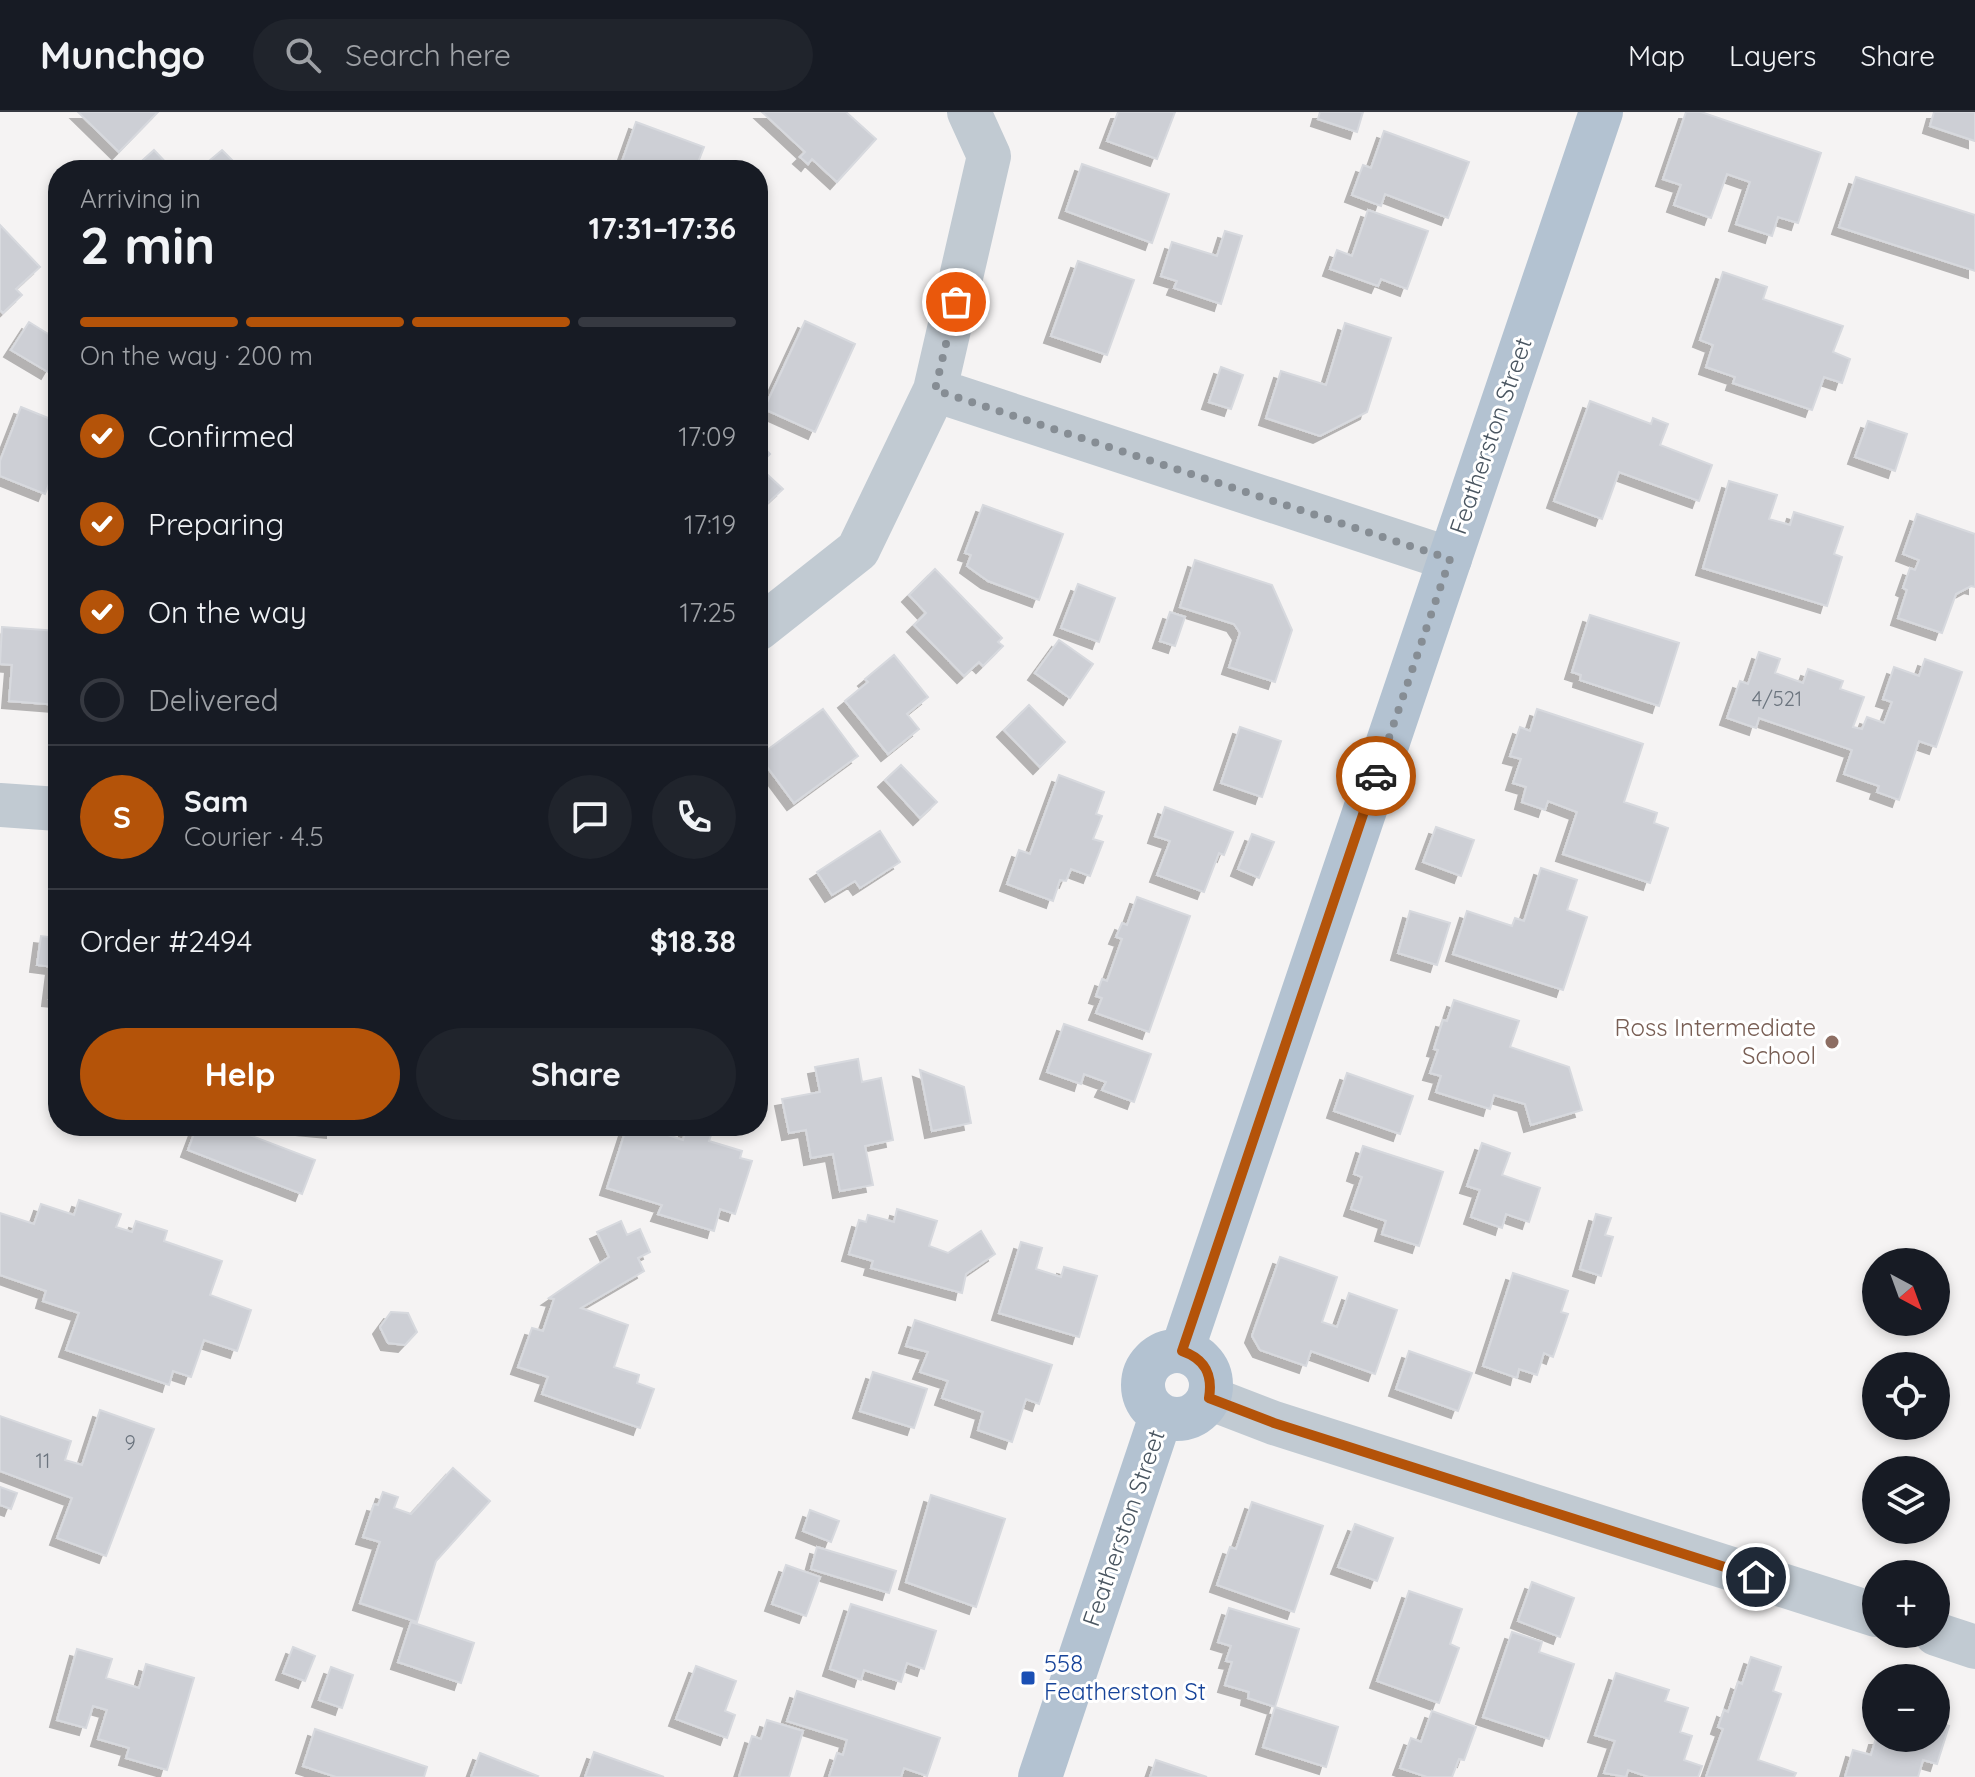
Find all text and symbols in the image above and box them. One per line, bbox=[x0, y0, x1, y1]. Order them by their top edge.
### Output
search box bbox=[253, 19, 813, 91]
text: Munchgo bbox=[40, 31, 205, 79]
icon: search bbox=[281, 33, 325, 77]
text: Search here bbox=[345, 36, 511, 74]
text: Map bbox=[1628, 38, 1685, 73]
text: Layers bbox=[1729, 38, 1816, 73]
text: Share bbox=[1860, 38, 1935, 73]
text: Arriving in bbox=[80, 182, 201, 215]
text: 17:31–17:36 bbox=[589, 209, 736, 247]
text: 2 min bbox=[80, 212, 215, 277]
pin bbox=[922, 268, 990, 336]
icon: bag bbox=[934, 280, 978, 324]
street label: Featherston Street bbox=[1442, 334, 1538, 538]
text: On the way · 200 m bbox=[80, 339, 313, 372]
icon: check bbox=[80, 414, 124, 458]
text: Confirmed bbox=[148, 417, 294, 455]
text: 17:09 bbox=[678, 420, 736, 453]
icon: check bbox=[80, 502, 124, 546]
text: Preparing bbox=[148, 505, 284, 543]
text: 17:19 bbox=[684, 508, 736, 541]
icon: check bbox=[80, 590, 124, 634]
text: On the way bbox=[148, 593, 307, 631]
text: 17:25 bbox=[680, 596, 736, 629]
text: Delivered bbox=[148, 681, 279, 719]
house number: 4/521 bbox=[1752, 686, 1802, 711]
courier bbox=[1336, 736, 1416, 816]
icon: car bbox=[1354, 754, 1398, 798]
button: chat bbox=[548, 775, 632, 859]
button: phone bbox=[652, 775, 736, 859]
text: Sam bbox=[184, 782, 248, 820]
text: S bbox=[113, 798, 131, 836]
text: Courier · 4.5 bbox=[184, 820, 324, 853]
text: Order #2494 bbox=[80, 922, 252, 960]
text: $18.38 bbox=[650, 922, 736, 960]
place label: Ross Intermediate School bbox=[1615, 1012, 1816, 1070]
button: Help bbox=[80, 1028, 400, 1120]
button: Share bbox=[416, 1028, 736, 1120]
marker: Ross Intermediate School bbox=[1823, 1033, 1841, 1051]
north arrow bbox=[1862, 1248, 1950, 1336]
map controls bbox=[1862, 1248, 1950, 1752]
button: locate bbox=[1862, 1352, 1950, 1440]
street label: Featherston Street bbox=[1075, 1426, 1171, 1630]
house number: 9 bbox=[124, 1430, 136, 1455]
house number: 11 bbox=[36, 1448, 50, 1473]
button: layers bbox=[1862, 1456, 1950, 1544]
pin bbox=[1722, 1543, 1790, 1611]
icon: home bbox=[1734, 1555, 1778, 1599]
button: + bbox=[1862, 1560, 1950, 1648]
place label: 558 Featherston St bbox=[1044, 1648, 1206, 1706]
button: − bbox=[1862, 1664, 1950, 1752]
marker: 558 Featherston St bbox=[1019, 1669, 1037, 1687]

